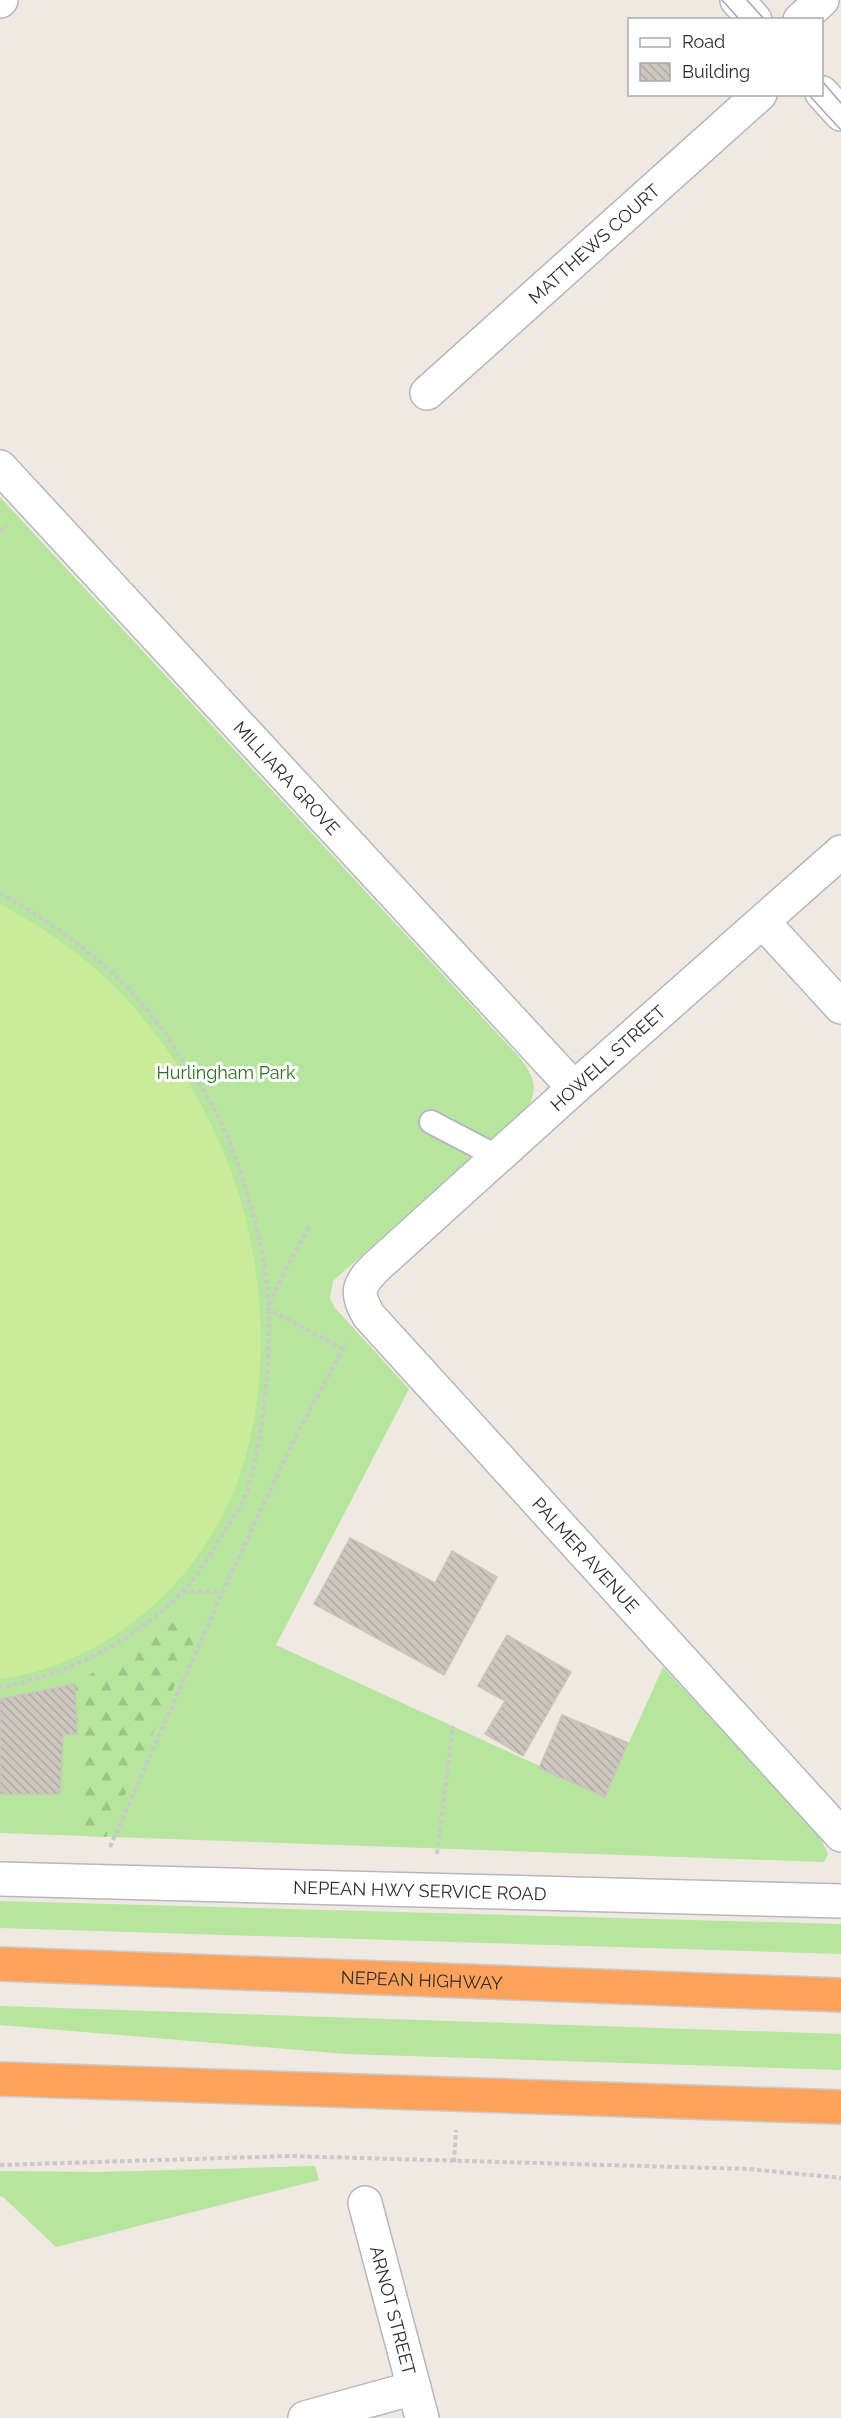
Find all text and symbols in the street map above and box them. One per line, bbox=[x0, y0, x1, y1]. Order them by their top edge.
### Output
legend bbox=[628, 18, 823, 96]
text: Road bbox=[682, 31, 725, 52]
text: Building bbox=[682, 61, 750, 82]
street label: MATTHEWS COURT bbox=[524, 179, 664, 308]
street label: MILLIARA GROVE bbox=[230, 717, 345, 839]
street label: HOWELL STREET bbox=[546, 1001, 670, 1115]
park label: Hurlingham Park bbox=[157, 1062, 296, 1083]
street label: PALMER AVENUE bbox=[528, 1493, 644, 1617]
street label: NEPEAN HWY SERVICE ROAD bbox=[293, 1876, 547, 1904]
street label: NEPEAN HIGHWAY bbox=[340, 1966, 503, 1993]
street label: ARNOT STREET bbox=[366, 2244, 421, 2377]

